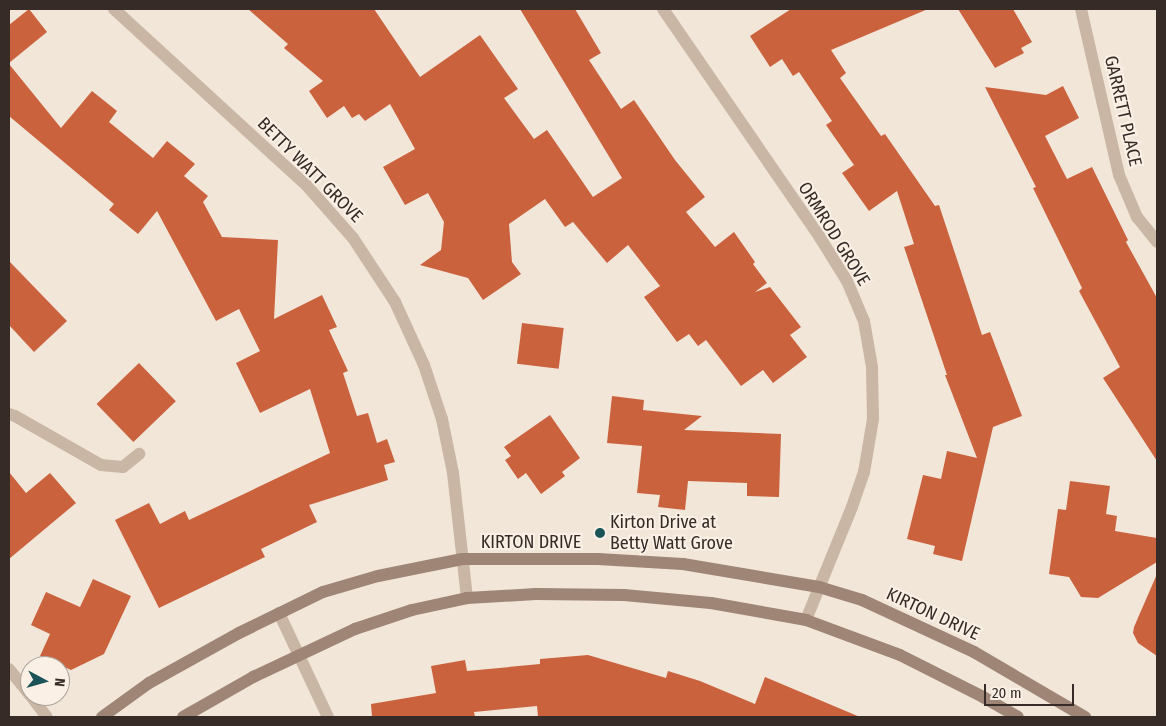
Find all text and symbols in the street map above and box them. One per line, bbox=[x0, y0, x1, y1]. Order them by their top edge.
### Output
street label: GARRETT PLACE bbox=[1100, 54, 1146, 168]
street label: BETTY WATT GROVE bbox=[253, 113, 367, 227]
street label: ORMROD GROVE bbox=[793, 178, 875, 290]
place label: Kirton Drive at Betty Watt Grove bbox=[610, 512, 733, 554]
marker: Kirton Drive at Betty Watt Grove bbox=[594, 527, 606, 539]
street label: KIRTON DRIVE bbox=[481, 531, 581, 553]
street label: KIRTON DRIVE bbox=[883, 583, 983, 645]
north arrow bbox=[20, 656, 70, 706]
scale bar bbox=[986, 674, 1076, 706]
text: N bbox=[51, 677, 68, 688]
text: 20 m bbox=[992, 684, 1022, 702]

